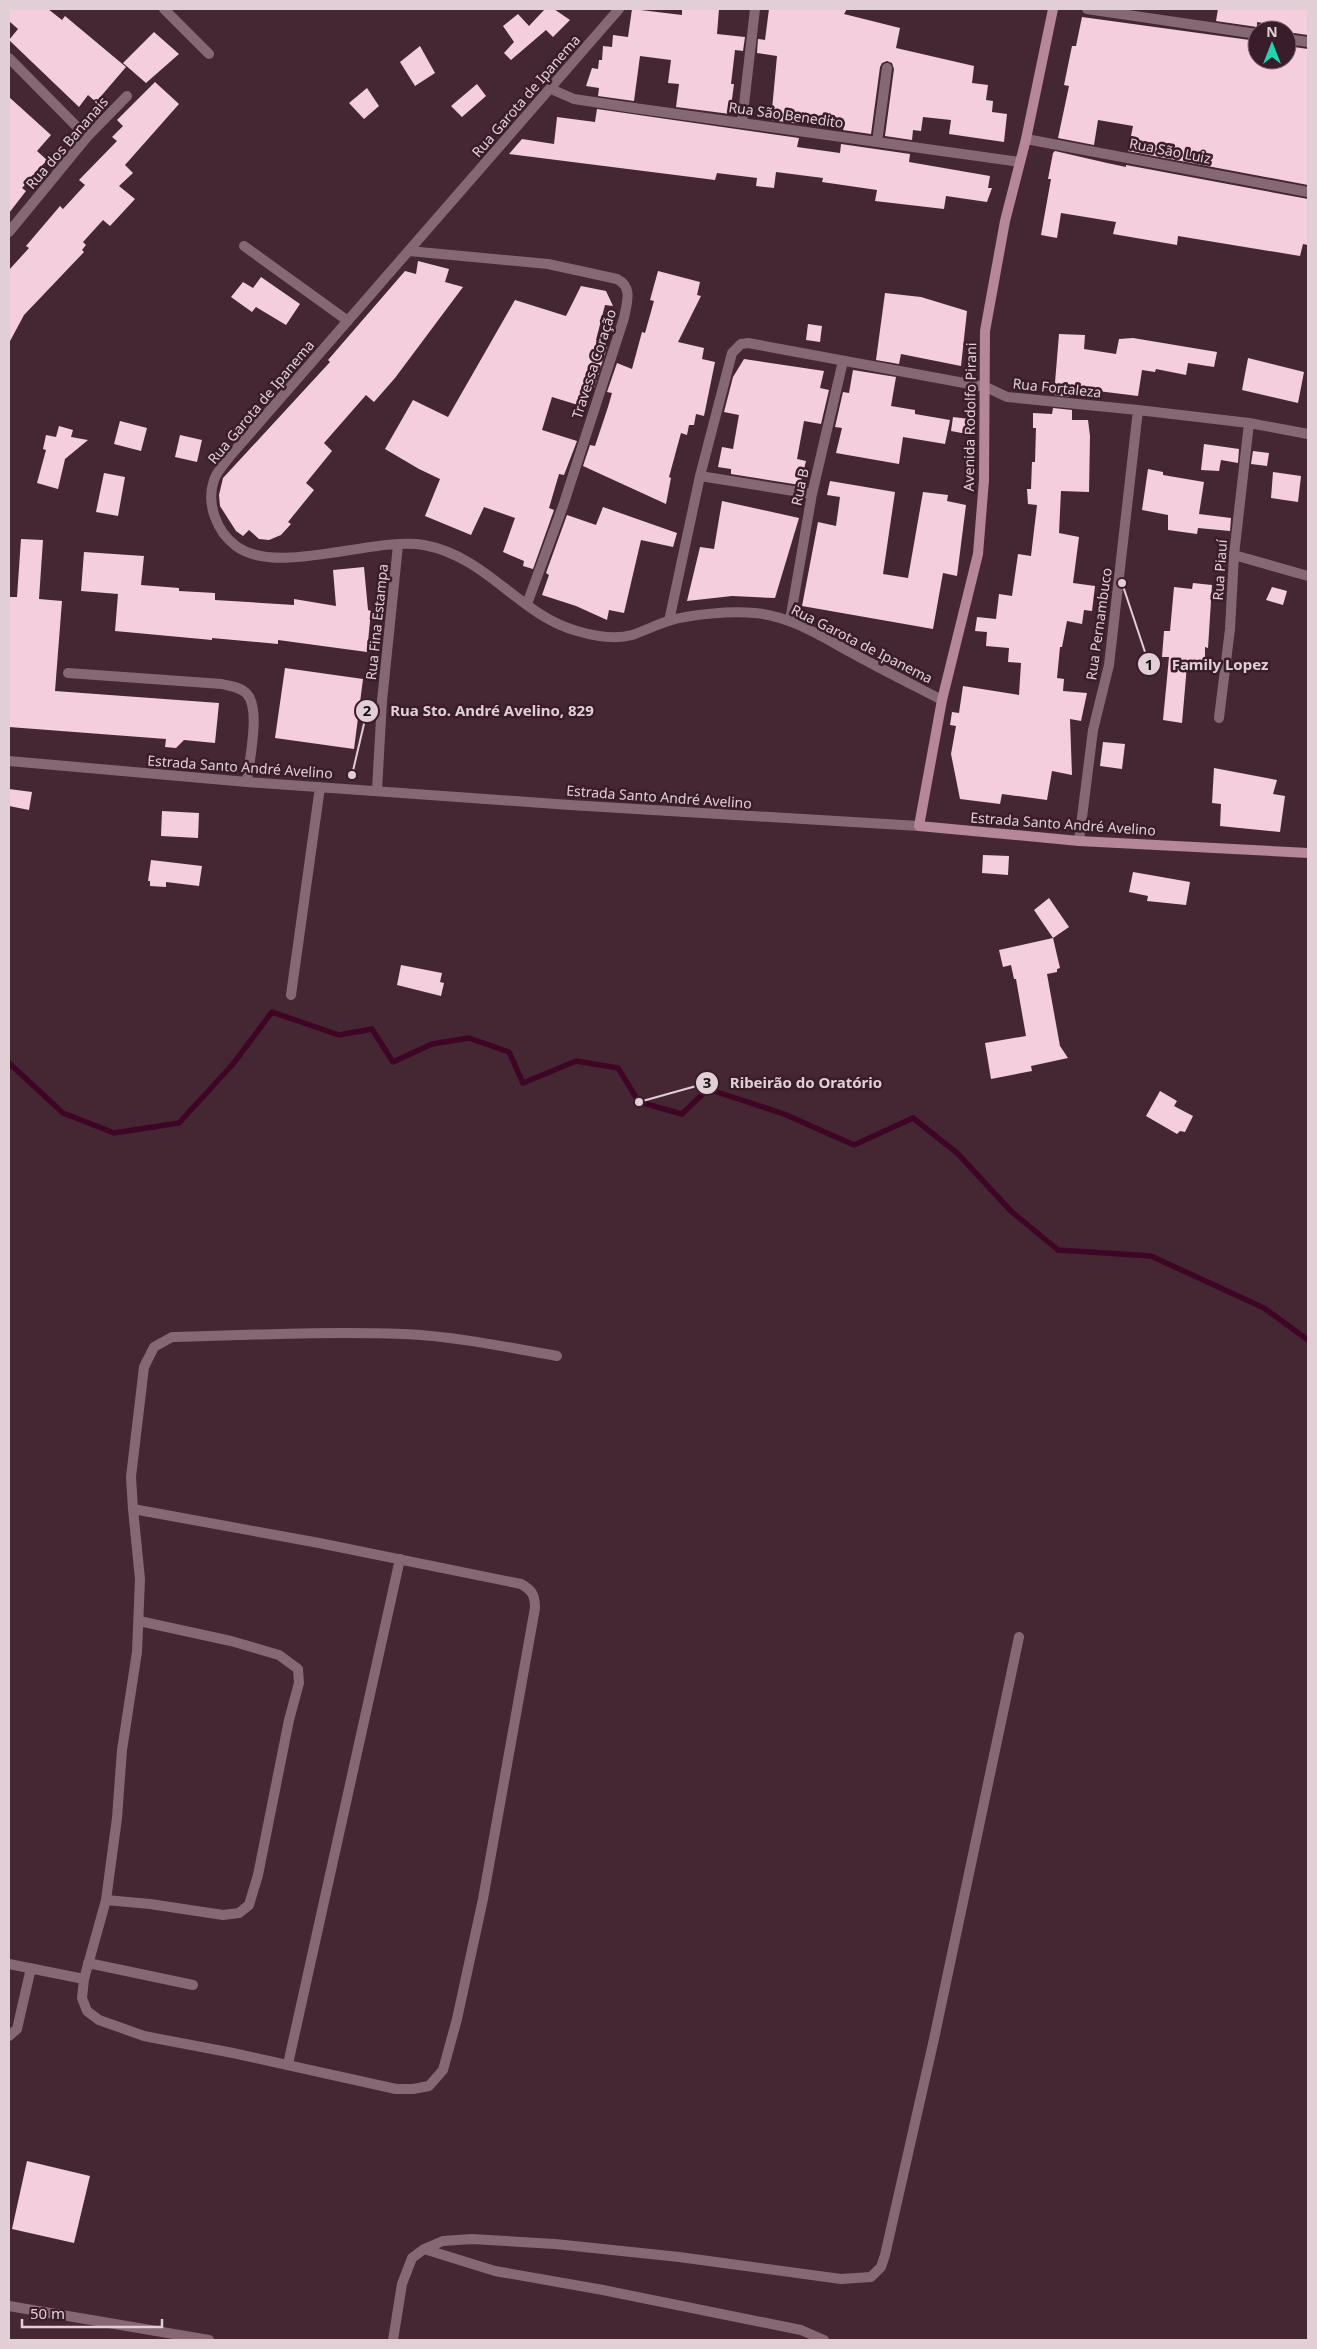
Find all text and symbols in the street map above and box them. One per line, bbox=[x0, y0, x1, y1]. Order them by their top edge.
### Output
north arrow bbox=[1247, 20, 1297, 70]
text: N bbox=[1266, 22, 1278, 41]
street label: Rua Garota de Ipanema bbox=[467, 30, 584, 161]
street label: Rua dos Bananais bbox=[21, 92, 112, 193]
street label: Rua São Benedito bbox=[727, 97, 845, 132]
street label: Rua São Luiz bbox=[1128, 133, 1213, 168]
street label: Travessa Coração bbox=[567, 307, 620, 421]
street label: Rua Garota de Ipanema bbox=[203, 336, 318, 468]
street label: Avenida Rodolfo Pirani bbox=[959, 342, 980, 492]
street label: Rua Fortaleza bbox=[1012, 373, 1102, 402]
street label: Rua B bbox=[786, 466, 813, 507]
street label: Rua Piauí bbox=[1208, 538, 1231, 601]
street label: Rua Fina Estampa bbox=[361, 563, 392, 681]
street label: Rua Pernambuco bbox=[1081, 567, 1116, 681]
street label: Rua Garota de Ipanema bbox=[788, 600, 936, 687]
callout: Family Lopez bbox=[1137, 649, 1278, 679]
text: 1 bbox=[1145, 654, 1153, 674]
text: Family Lopez bbox=[1172, 654, 1268, 674]
callout: Rua Sto. André Avelino, 829 bbox=[355, 696, 603, 726]
text: 2 bbox=[363, 700, 372, 720]
text: Rua Sto. André Avelino, 829 bbox=[390, 700, 594, 720]
street label: Estrada Santo André Avelino bbox=[147, 751, 333, 782]
street label: Estrada Santo André Avelino bbox=[566, 781, 752, 812]
street label: Estrada Santo André Avelino bbox=[970, 808, 1156, 839]
callout: Ribeirão do Oratório bbox=[695, 1068, 892, 1098]
text: 3 bbox=[703, 1072, 711, 1092]
text: Ribeirão do Oratório bbox=[730, 1072, 882, 1092]
scale bar bbox=[22, 2296, 162, 2328]
text: 50 m bbox=[30, 2303, 65, 2323]

